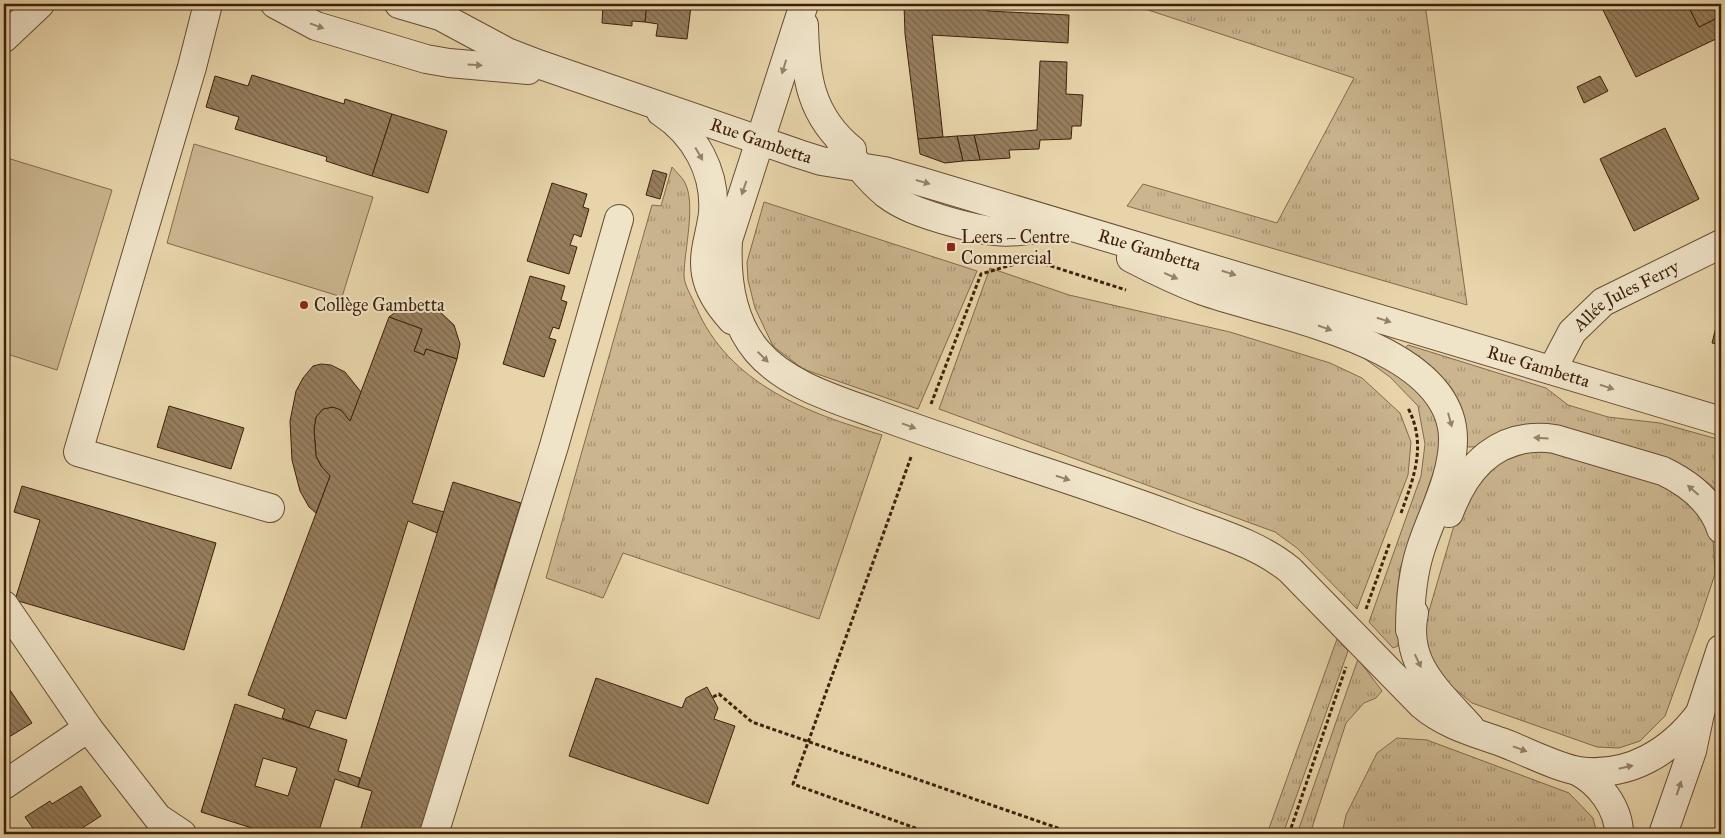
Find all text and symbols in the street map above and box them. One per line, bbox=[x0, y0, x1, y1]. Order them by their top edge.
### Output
one-way arrow bbox=[310, 23, 325, 30]
one-way arrow bbox=[780, 60, 788, 75]
one-way arrow bbox=[467, 61, 483, 69]
street label: Rue Gambetta bbox=[707, 113, 815, 169]
one-way arrow bbox=[695, 147, 704, 160]
one-way arrow bbox=[916, 178, 931, 186]
one-way arrow bbox=[740, 181, 748, 196]
street label: Rue Gambetta bbox=[1096, 224, 1204, 276]
place label: Leers – Centre Commercial bbox=[961, 226, 1070, 269]
marker: Leers – Centre Commercial bbox=[945, 241, 957, 253]
street label: Allée Jules Ferry bbox=[1568, 255, 1683, 337]
one-way arrow bbox=[1221, 269, 1236, 277]
one-way arrow bbox=[1164, 273, 1178, 281]
place label: Collège Gambetta bbox=[314, 294, 445, 317]
marker: Collège Gambetta bbox=[298, 299, 310, 311]
one-way arrow bbox=[1377, 316, 1392, 324]
one-way arrow bbox=[1318, 324, 1333, 332]
street label: Rue Gambetta bbox=[1485, 341, 1593, 392]
one-way arrow bbox=[757, 350, 769, 362]
one-way arrow bbox=[1600, 383, 1615, 391]
one-way arrow bbox=[1447, 413, 1455, 428]
one-way arrow bbox=[901, 423, 916, 430]
one-way arrow bbox=[1533, 433, 1549, 441]
one-way arrow bbox=[1055, 475, 1070, 482]
one-way arrow bbox=[1688, 484, 1700, 496]
one-way arrow bbox=[1414, 654, 1422, 668]
one-way arrow bbox=[1512, 746, 1527, 753]
one-way arrow bbox=[1618, 763, 1633, 771]
one-way arrow bbox=[1675, 780, 1683, 795]

